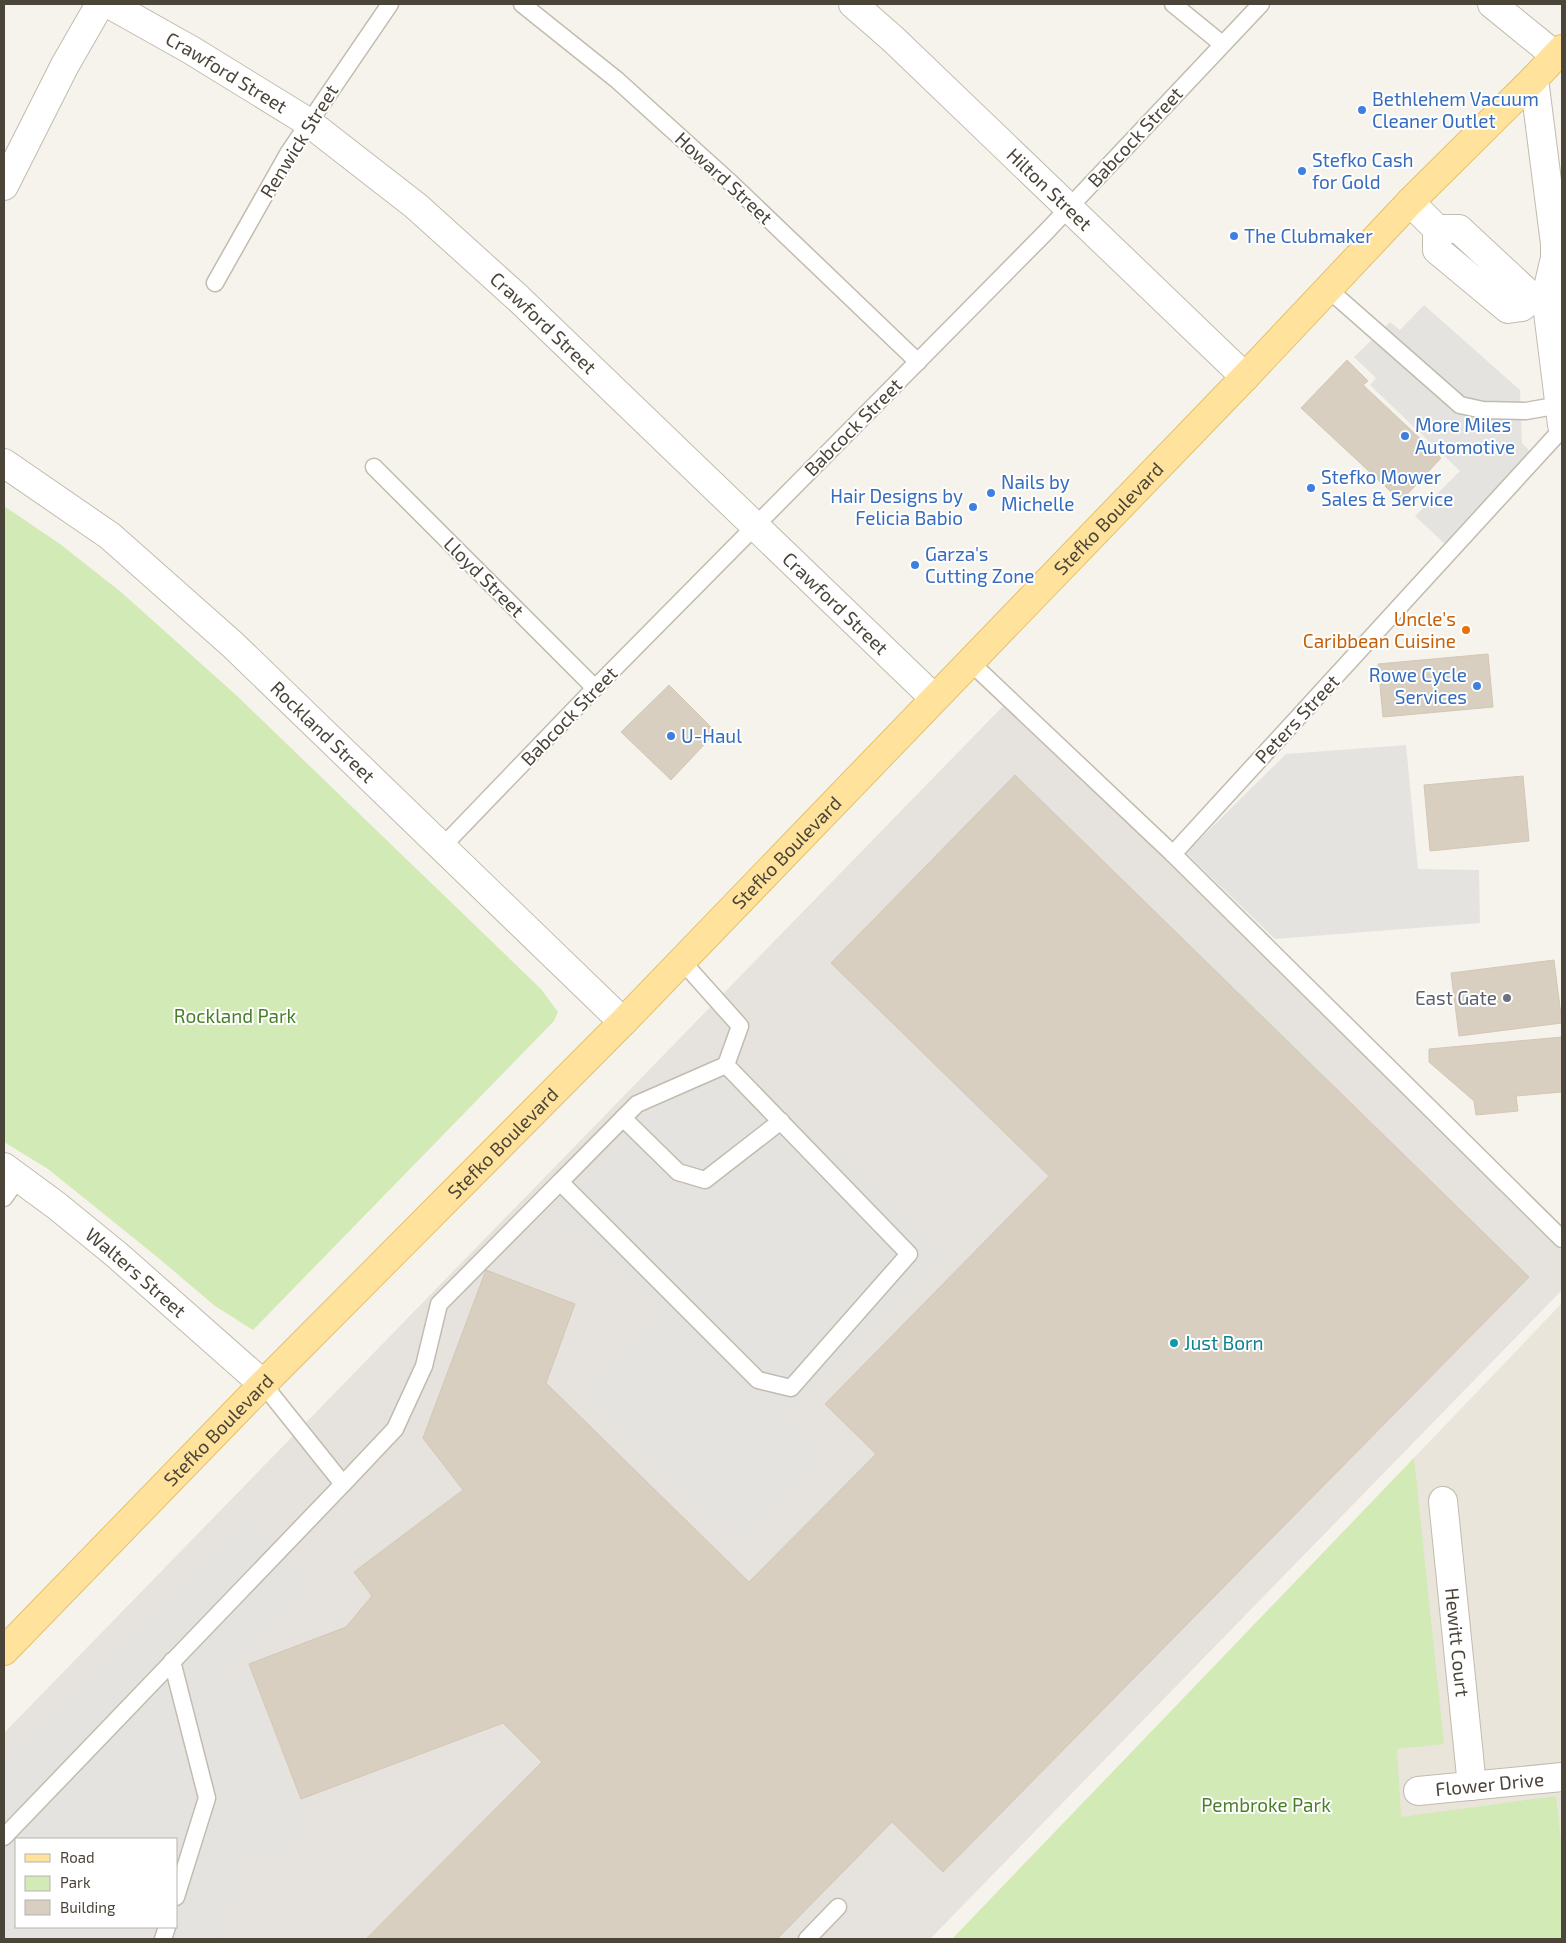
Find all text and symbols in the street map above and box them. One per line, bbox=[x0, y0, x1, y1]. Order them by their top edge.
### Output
street label: Crawford Street bbox=[162, 26, 292, 117]
street label: Renwick Street bbox=[255, 80, 343, 202]
street label: Babcock Street bbox=[1082, 82, 1187, 192]
place label: Bethlehem Vacuum Cleaner Outlet bbox=[1372, 87, 1539, 132]
marker: Bethlehem Vacuum Cleaner Outlet bbox=[1356, 104, 1368, 116]
street label: Howard Street bbox=[671, 127, 778, 229]
street label: Hilton Street bbox=[1002, 143, 1097, 235]
place label: Stefko Cash for Gold bbox=[1312, 148, 1414, 193]
marker: Stefko Cash for Gold bbox=[1296, 165, 1308, 177]
place label: The Clubmaker bbox=[1244, 224, 1373, 247]
marker: The Clubmaker bbox=[1228, 230, 1240, 242]
street label: Crawford Street bbox=[486, 267, 602, 378]
street label: Babcock Street bbox=[799, 373, 906, 480]
place label: More Miles Automotive bbox=[1415, 413, 1515, 458]
marker: More Miles Automotive bbox=[1399, 430, 1411, 442]
street label: Stefko Boulevard bbox=[1049, 457, 1168, 579]
place label: Stefko Mower Sales & Service bbox=[1321, 465, 1453, 510]
place label: Nails by Michelle bbox=[1001, 470, 1074, 515]
marker: Stefko Mower Sales & Service bbox=[1305, 482, 1317, 494]
place label: Hair Designs by Felicia Babio bbox=[830, 484, 963, 529]
marker: Nails by Michelle bbox=[985, 487, 997, 499]
marker: Hair Designs by Felicia Babio bbox=[967, 501, 979, 513]
street label: Lloyd Street bbox=[439, 532, 529, 622]
place label: Garza's Cutting Zone bbox=[925, 542, 1035, 587]
street label: Crawford Street bbox=[778, 547, 893, 659]
marker: Garza's Cutting Zone bbox=[909, 559, 921, 571]
place label: Uncle's Caribbean Cuisine bbox=[1303, 607, 1456, 652]
marker: Uncle's Caribbean Cuisine bbox=[1460, 624, 1472, 636]
street label: Babcock Street bbox=[516, 661, 622, 770]
place label: Rowe Cycle Services bbox=[1369, 663, 1467, 708]
street label: Peters Street bbox=[1250, 669, 1344, 768]
street label: Rockland Street bbox=[266, 676, 380, 787]
marker: Rowe Cycle Services bbox=[1471, 680, 1483, 692]
place label: U-Haul bbox=[681, 724, 742, 747]
marker: U-Haul bbox=[665, 730, 677, 742]
street label: Stefko Boulevard bbox=[727, 791, 846, 913]
place label: East Gate bbox=[1415, 986, 1497, 1009]
marker: East Gate bbox=[1501, 992, 1513, 1004]
park label: Rockland Park bbox=[174, 1004, 297, 1027]
street label: Stefko Boulevard bbox=[442, 1082, 563, 1203]
street label: Walters Street bbox=[81, 1222, 191, 1322]
place label: Just Born bbox=[1184, 1331, 1264, 1354]
marker: Just Born bbox=[1168, 1337, 1180, 1349]
street label: Stefko Boulevard bbox=[158, 1369, 278, 1491]
street label: Hewitt Court bbox=[1441, 1587, 1475, 1698]
street label: Flower Drive bbox=[1434, 1767, 1545, 1800]
park label: Pembroke Park bbox=[1201, 1793, 1331, 1816]
legend bbox=[15, 1838, 178, 1928]
text: Road bbox=[60, 1848, 95, 1866]
text: Park bbox=[60, 1873, 91, 1891]
text: Building bbox=[60, 1898, 116, 1916]

